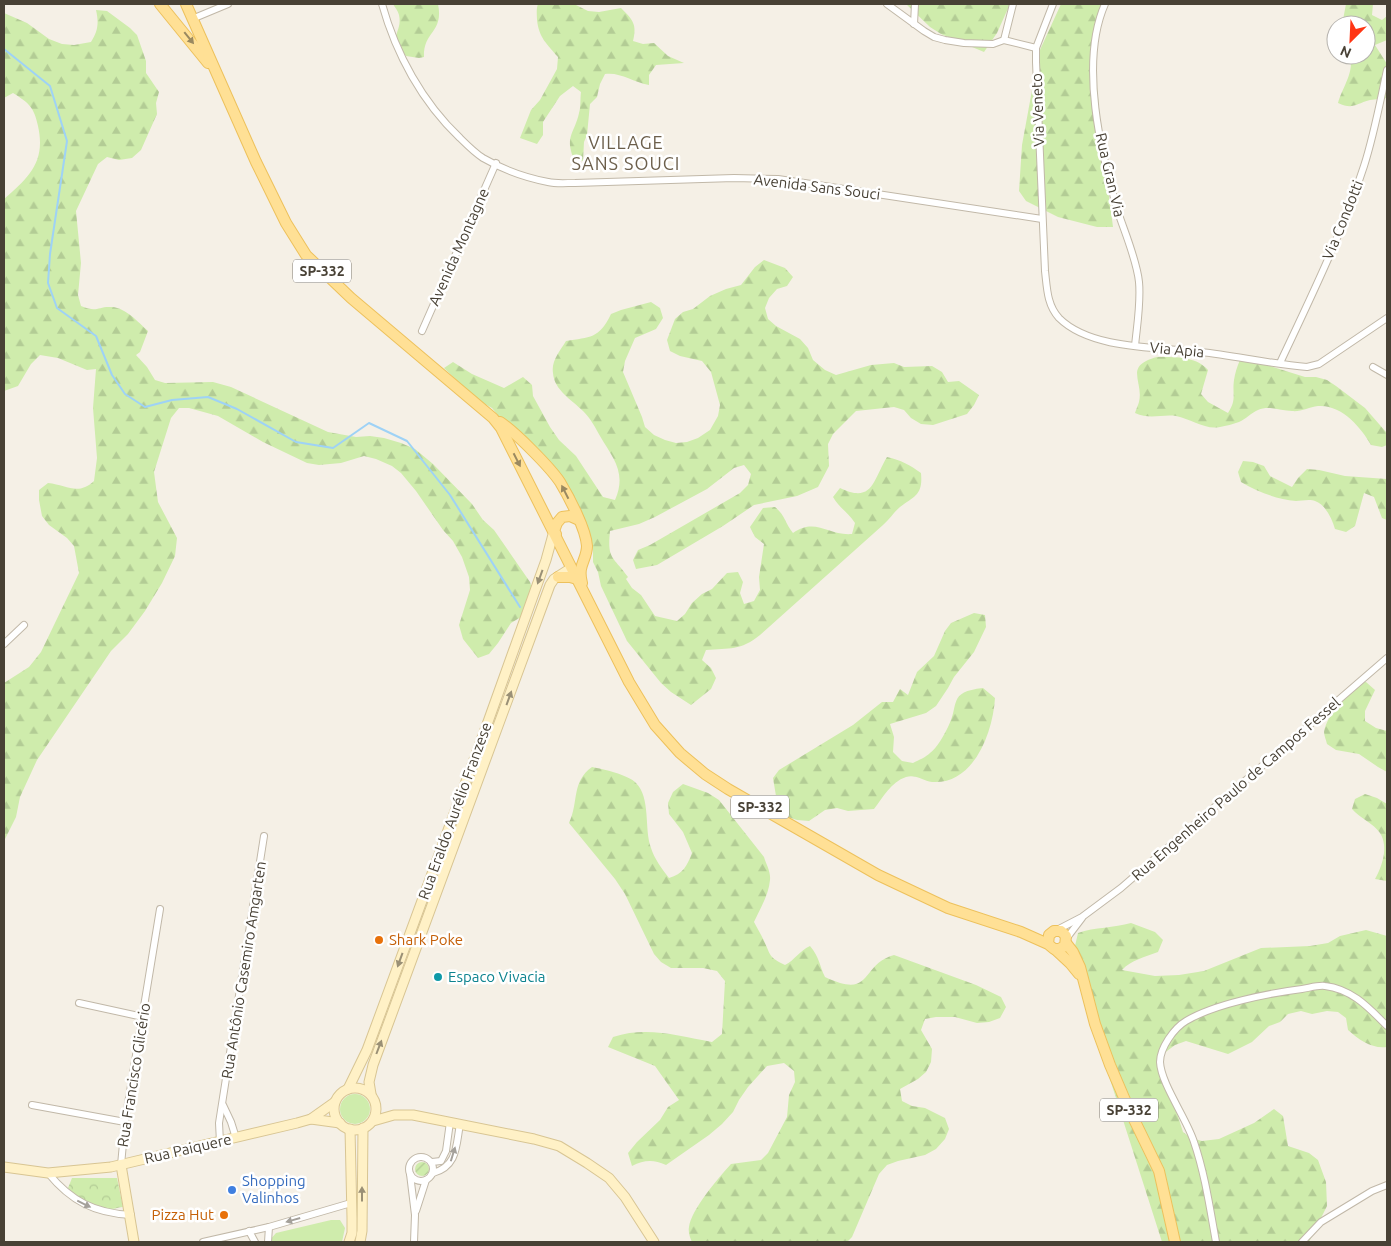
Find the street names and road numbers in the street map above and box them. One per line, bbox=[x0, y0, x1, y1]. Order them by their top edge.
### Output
street label: Via Veneto bbox=[1028, 73, 1047, 147]
street label: Rua Gran Via bbox=[1093, 131, 1128, 219]
street label: Avenida Sans Souci bbox=[753, 170, 881, 203]
street label: Via Condotti bbox=[1319, 178, 1366, 262]
street label: Avenida Montagne bbox=[425, 185, 492, 308]
road number: SP-332 bbox=[293, 260, 351, 282]
street label: Via Apia bbox=[1149, 339, 1205, 360]
street label: Rua Engenheiro Paulo de Campos Fessel bbox=[1128, 693, 1343, 884]
street label: Rua Eraldo Aurélio Franzese bbox=[415, 720, 495, 902]
road number: SP-332 bbox=[731, 796, 789, 819]
street label: Rua Antônio Casemiro Amgarten bbox=[218, 860, 269, 1080]
street label: Rua Francisco Glicério bbox=[114, 1002, 153, 1148]
road number: SP-332 bbox=[1100, 1098, 1158, 1122]
street label: Rua Paiquere bbox=[143, 1130, 233, 1167]

